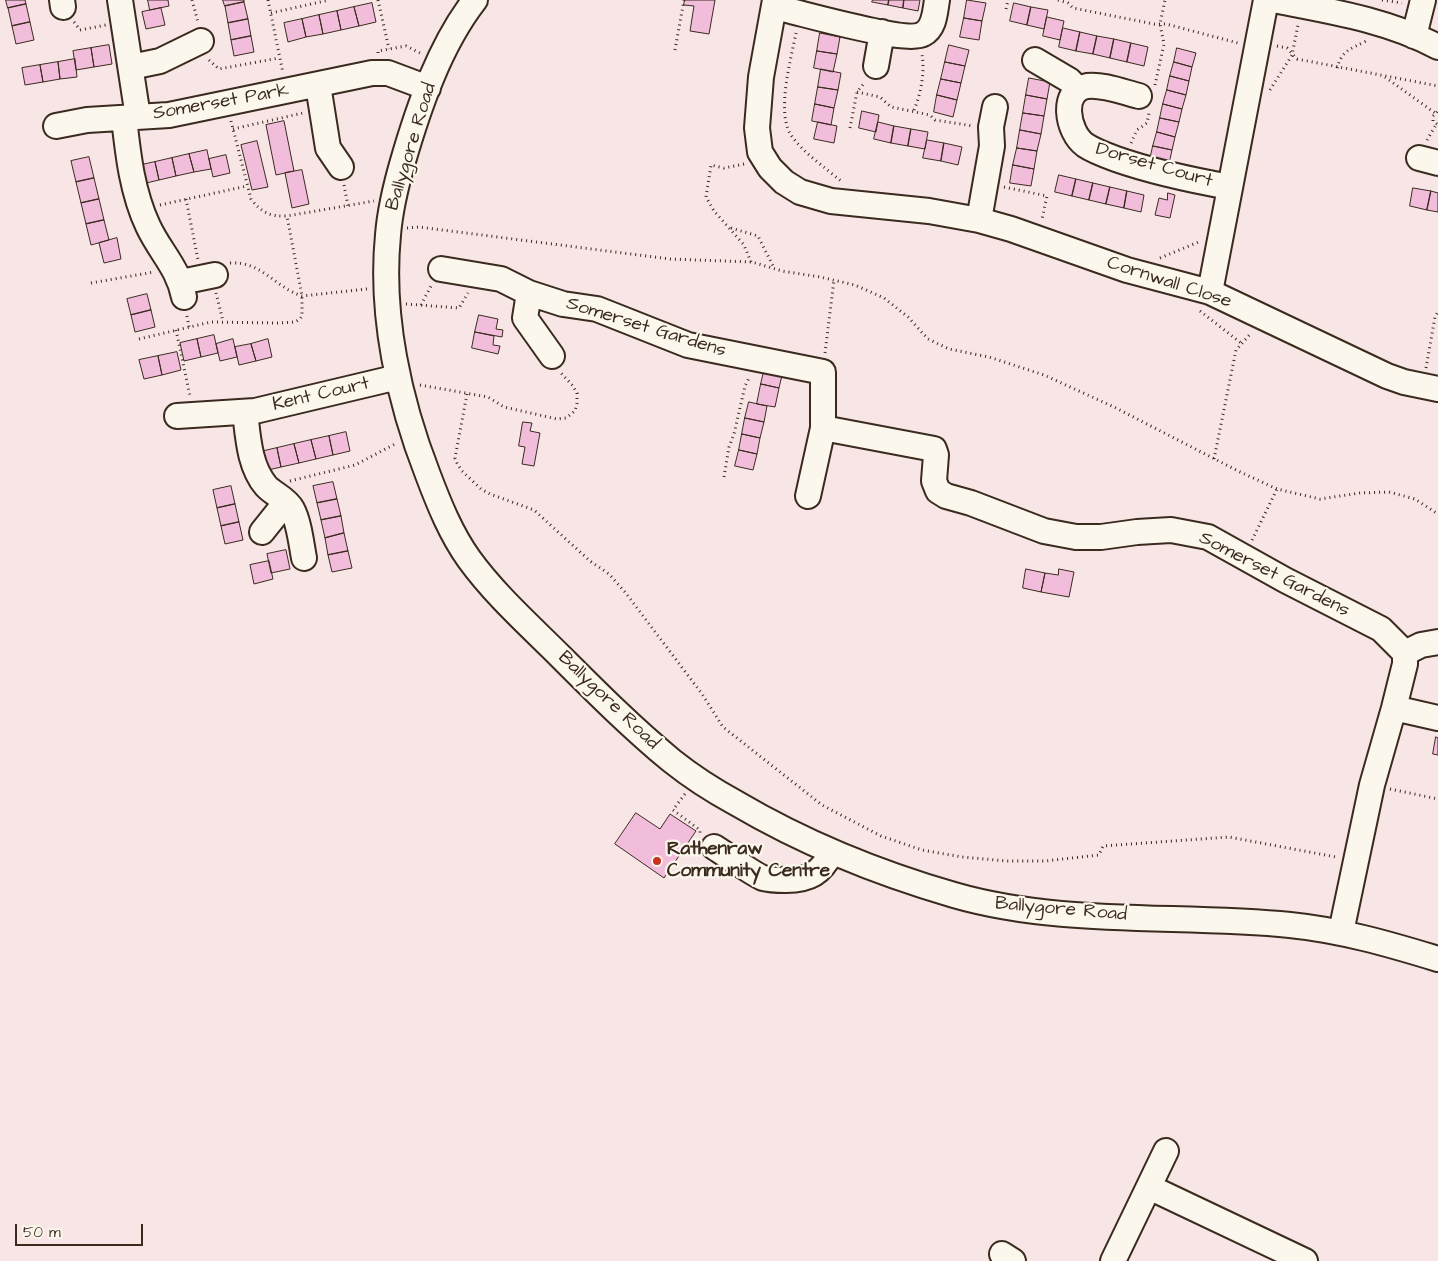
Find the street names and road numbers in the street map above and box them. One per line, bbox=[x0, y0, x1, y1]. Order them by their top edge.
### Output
street label: Somerset Park bbox=[151, 80, 291, 126]
street label: Ballygore Road bbox=[382, 81, 442, 213]
street label: Dorset Court bbox=[1093, 138, 1215, 194]
street label: Cornwall Close bbox=[1104, 252, 1234, 314]
street label: Somerset Gardens bbox=[563, 293, 729, 363]
street label: Kent Court bbox=[270, 373, 372, 417]
street label: Somerset Gardens bbox=[1195, 527, 1353, 623]
street label: Ballygore Road bbox=[553, 647, 663, 755]
street label: Ballygore Road bbox=[994, 893, 1128, 927]

